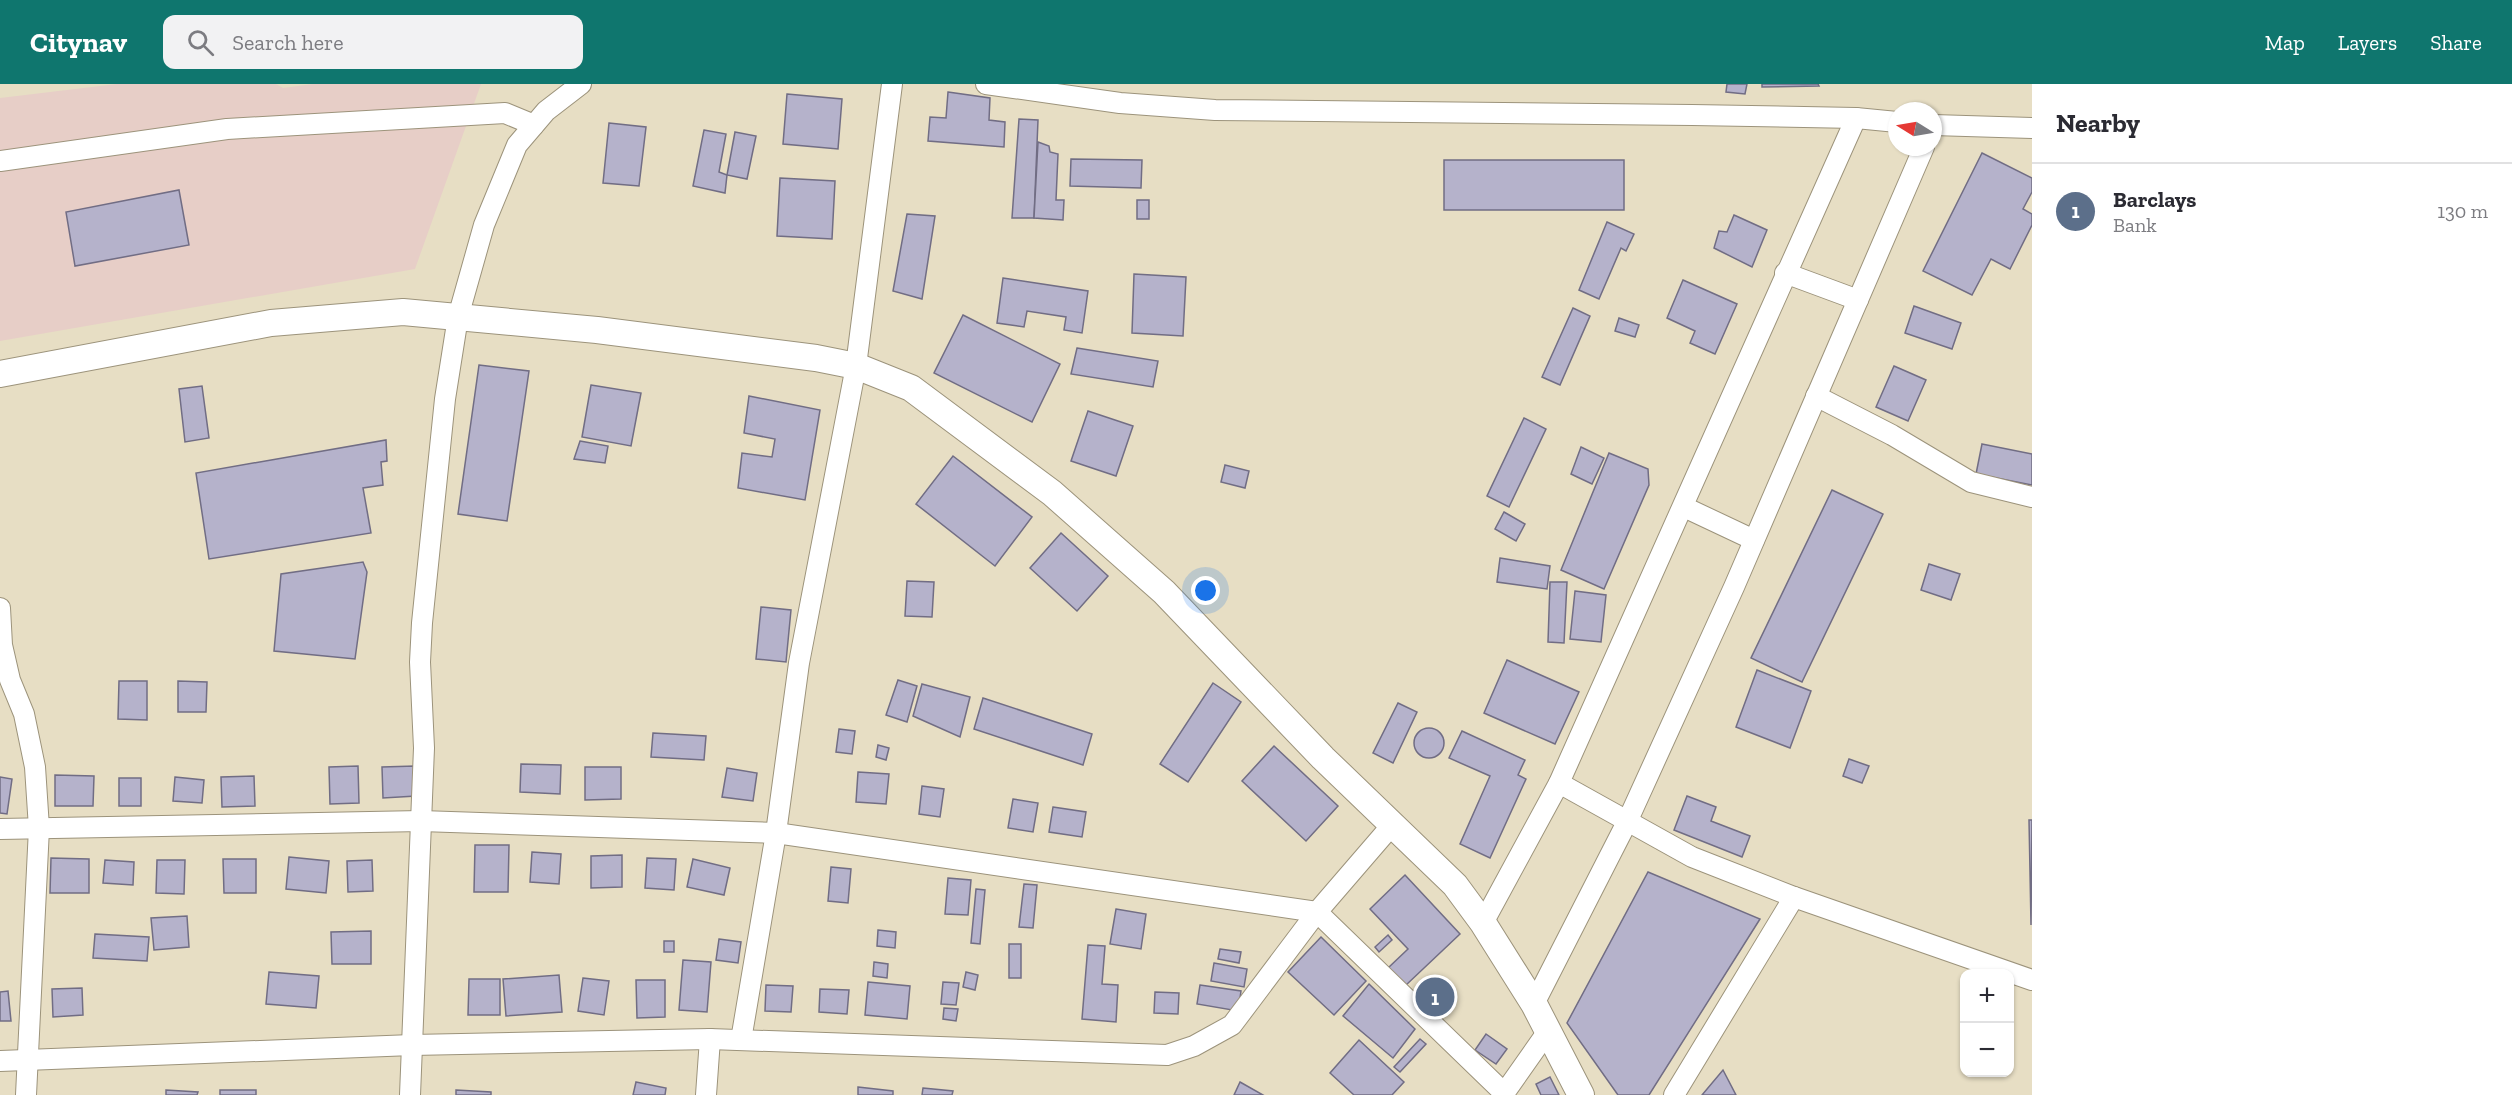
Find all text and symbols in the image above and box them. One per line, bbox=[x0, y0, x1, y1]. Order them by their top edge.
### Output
search box bbox=[163, 15, 583, 69]
text: Citynav bbox=[30, 26, 127, 59]
icon: search bbox=[184, 26, 217, 59]
text: Search here bbox=[232, 29, 344, 56]
text: Map bbox=[2265, 30, 2305, 55]
text: Layers bbox=[2338, 30, 2397, 55]
text: Share bbox=[2430, 30, 2482, 55]
north arrow bbox=[1888, 102, 1942, 156]
text: Nearby bbox=[2056, 107, 2140, 139]
text: Barclays bbox=[2113, 186, 2196, 213]
text: 1 bbox=[2071, 199, 2080, 223]
text: 130 m bbox=[2437, 199, 2488, 223]
text: Bank bbox=[2113, 213, 2157, 237]
your location bbox=[1191, 576, 1220, 605]
map controls bbox=[1960, 969, 2014, 1077]
button: + bbox=[1960, 969, 2014, 1023]
pin: 1 bbox=[1416, 974, 1454, 1020]
button: − bbox=[1960, 1023, 2014, 1077]

